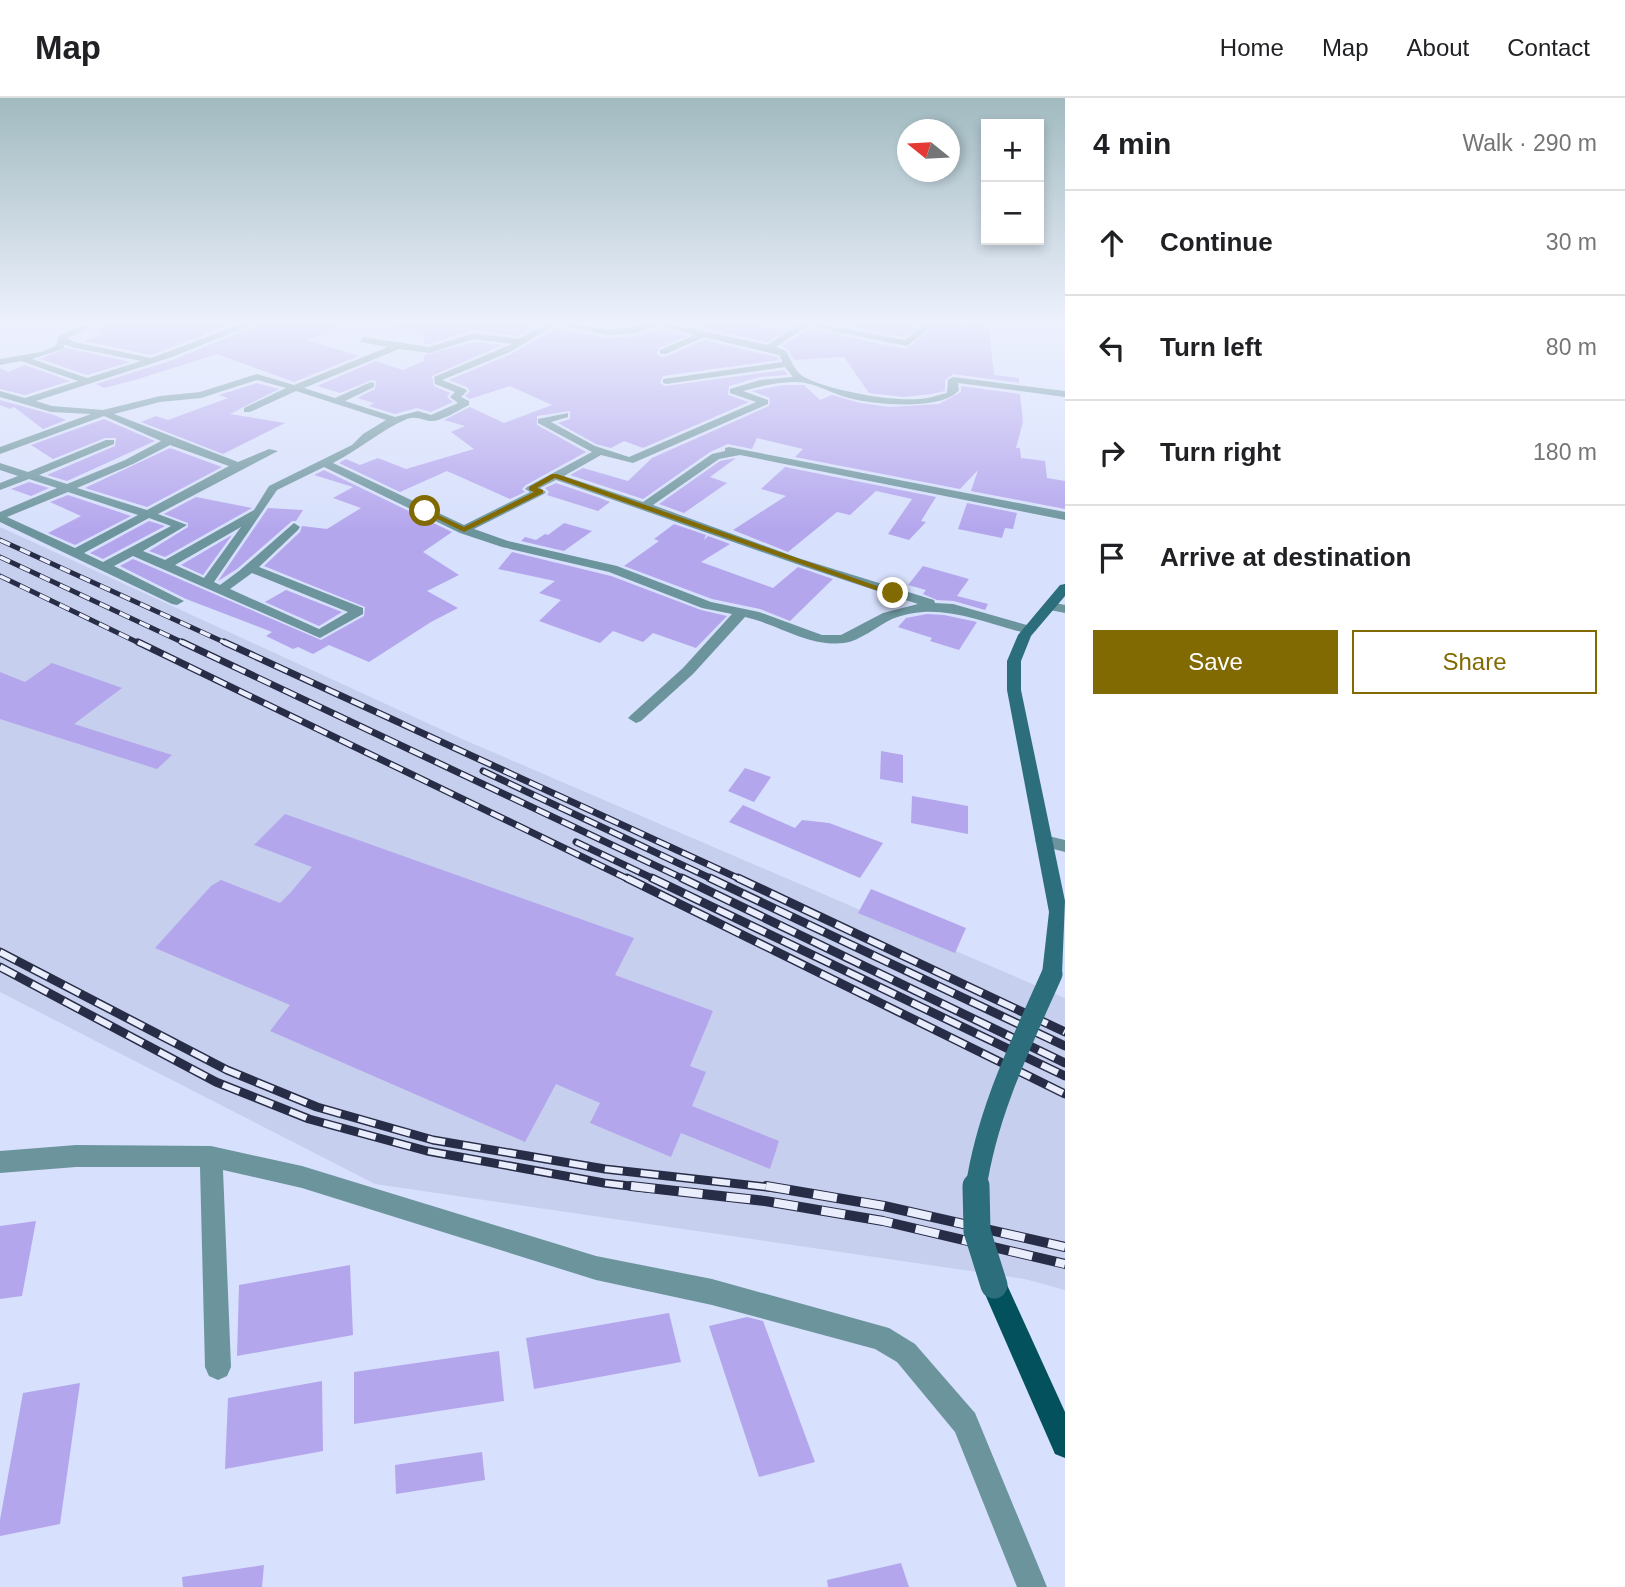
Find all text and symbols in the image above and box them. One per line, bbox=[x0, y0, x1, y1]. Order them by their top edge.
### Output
text: Map bbox=[35, 29, 101, 66]
text: Home bbox=[1220, 34, 1284, 61]
text: Map bbox=[1322, 34, 1369, 61]
text: About bbox=[1407, 34, 1469, 61]
text: Contact bbox=[1507, 34, 1590, 61]
north arrow bbox=[897, 119, 960, 182]
map controls bbox=[981, 119, 1044, 245]
button: + bbox=[981, 119, 1044, 182]
text: 4 min bbox=[1093, 127, 1171, 160]
text: Walk · 290 m bbox=[1462, 130, 1597, 156]
button: − bbox=[981, 182, 1044, 245]
icon: ahead bbox=[1093, 224, 1131, 262]
text: Continue bbox=[1160, 227, 1273, 257]
text: 30 m bbox=[1546, 229, 1597, 255]
icon: left bbox=[1093, 329, 1131, 367]
text: Turn left bbox=[1160, 332, 1262, 362]
text: 80 m bbox=[1546, 334, 1597, 360]
icon: right bbox=[1093, 434, 1131, 472]
text: Turn right bbox=[1160, 437, 1281, 467]
text: 180 m bbox=[1533, 439, 1597, 465]
route start bbox=[409, 495, 440, 526]
icon: arrive bbox=[1093, 539, 1131, 577]
text: Arrive at destination bbox=[1160, 542, 1411, 572]
route end bbox=[877, 577, 908, 608]
button: Save bbox=[1093, 630, 1338, 694]
button: Share bbox=[1352, 630, 1597, 694]

